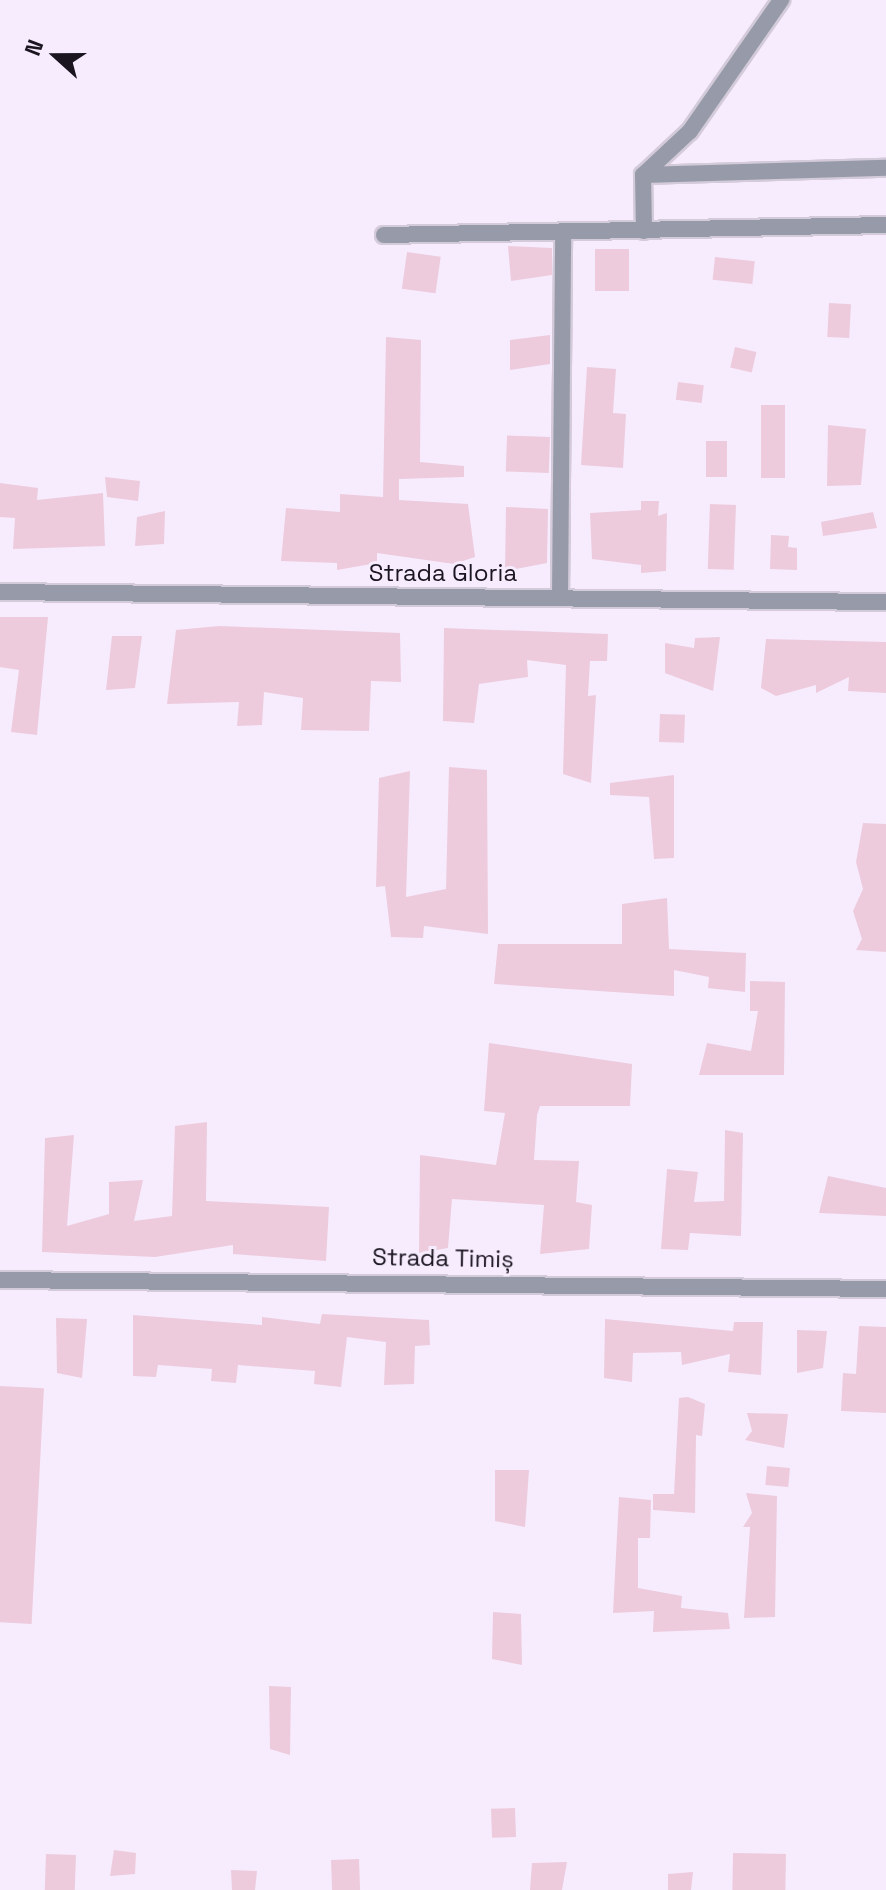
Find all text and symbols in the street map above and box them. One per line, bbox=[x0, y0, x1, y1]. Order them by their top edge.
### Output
north arrow bbox=[16, 16, 96, 96]
text: N bbox=[18, 35, 49, 59]
street label: Strada Gloria bbox=[369, 559, 517, 587]
street label: Strada Timiș bbox=[372, 1242, 514, 1274]

